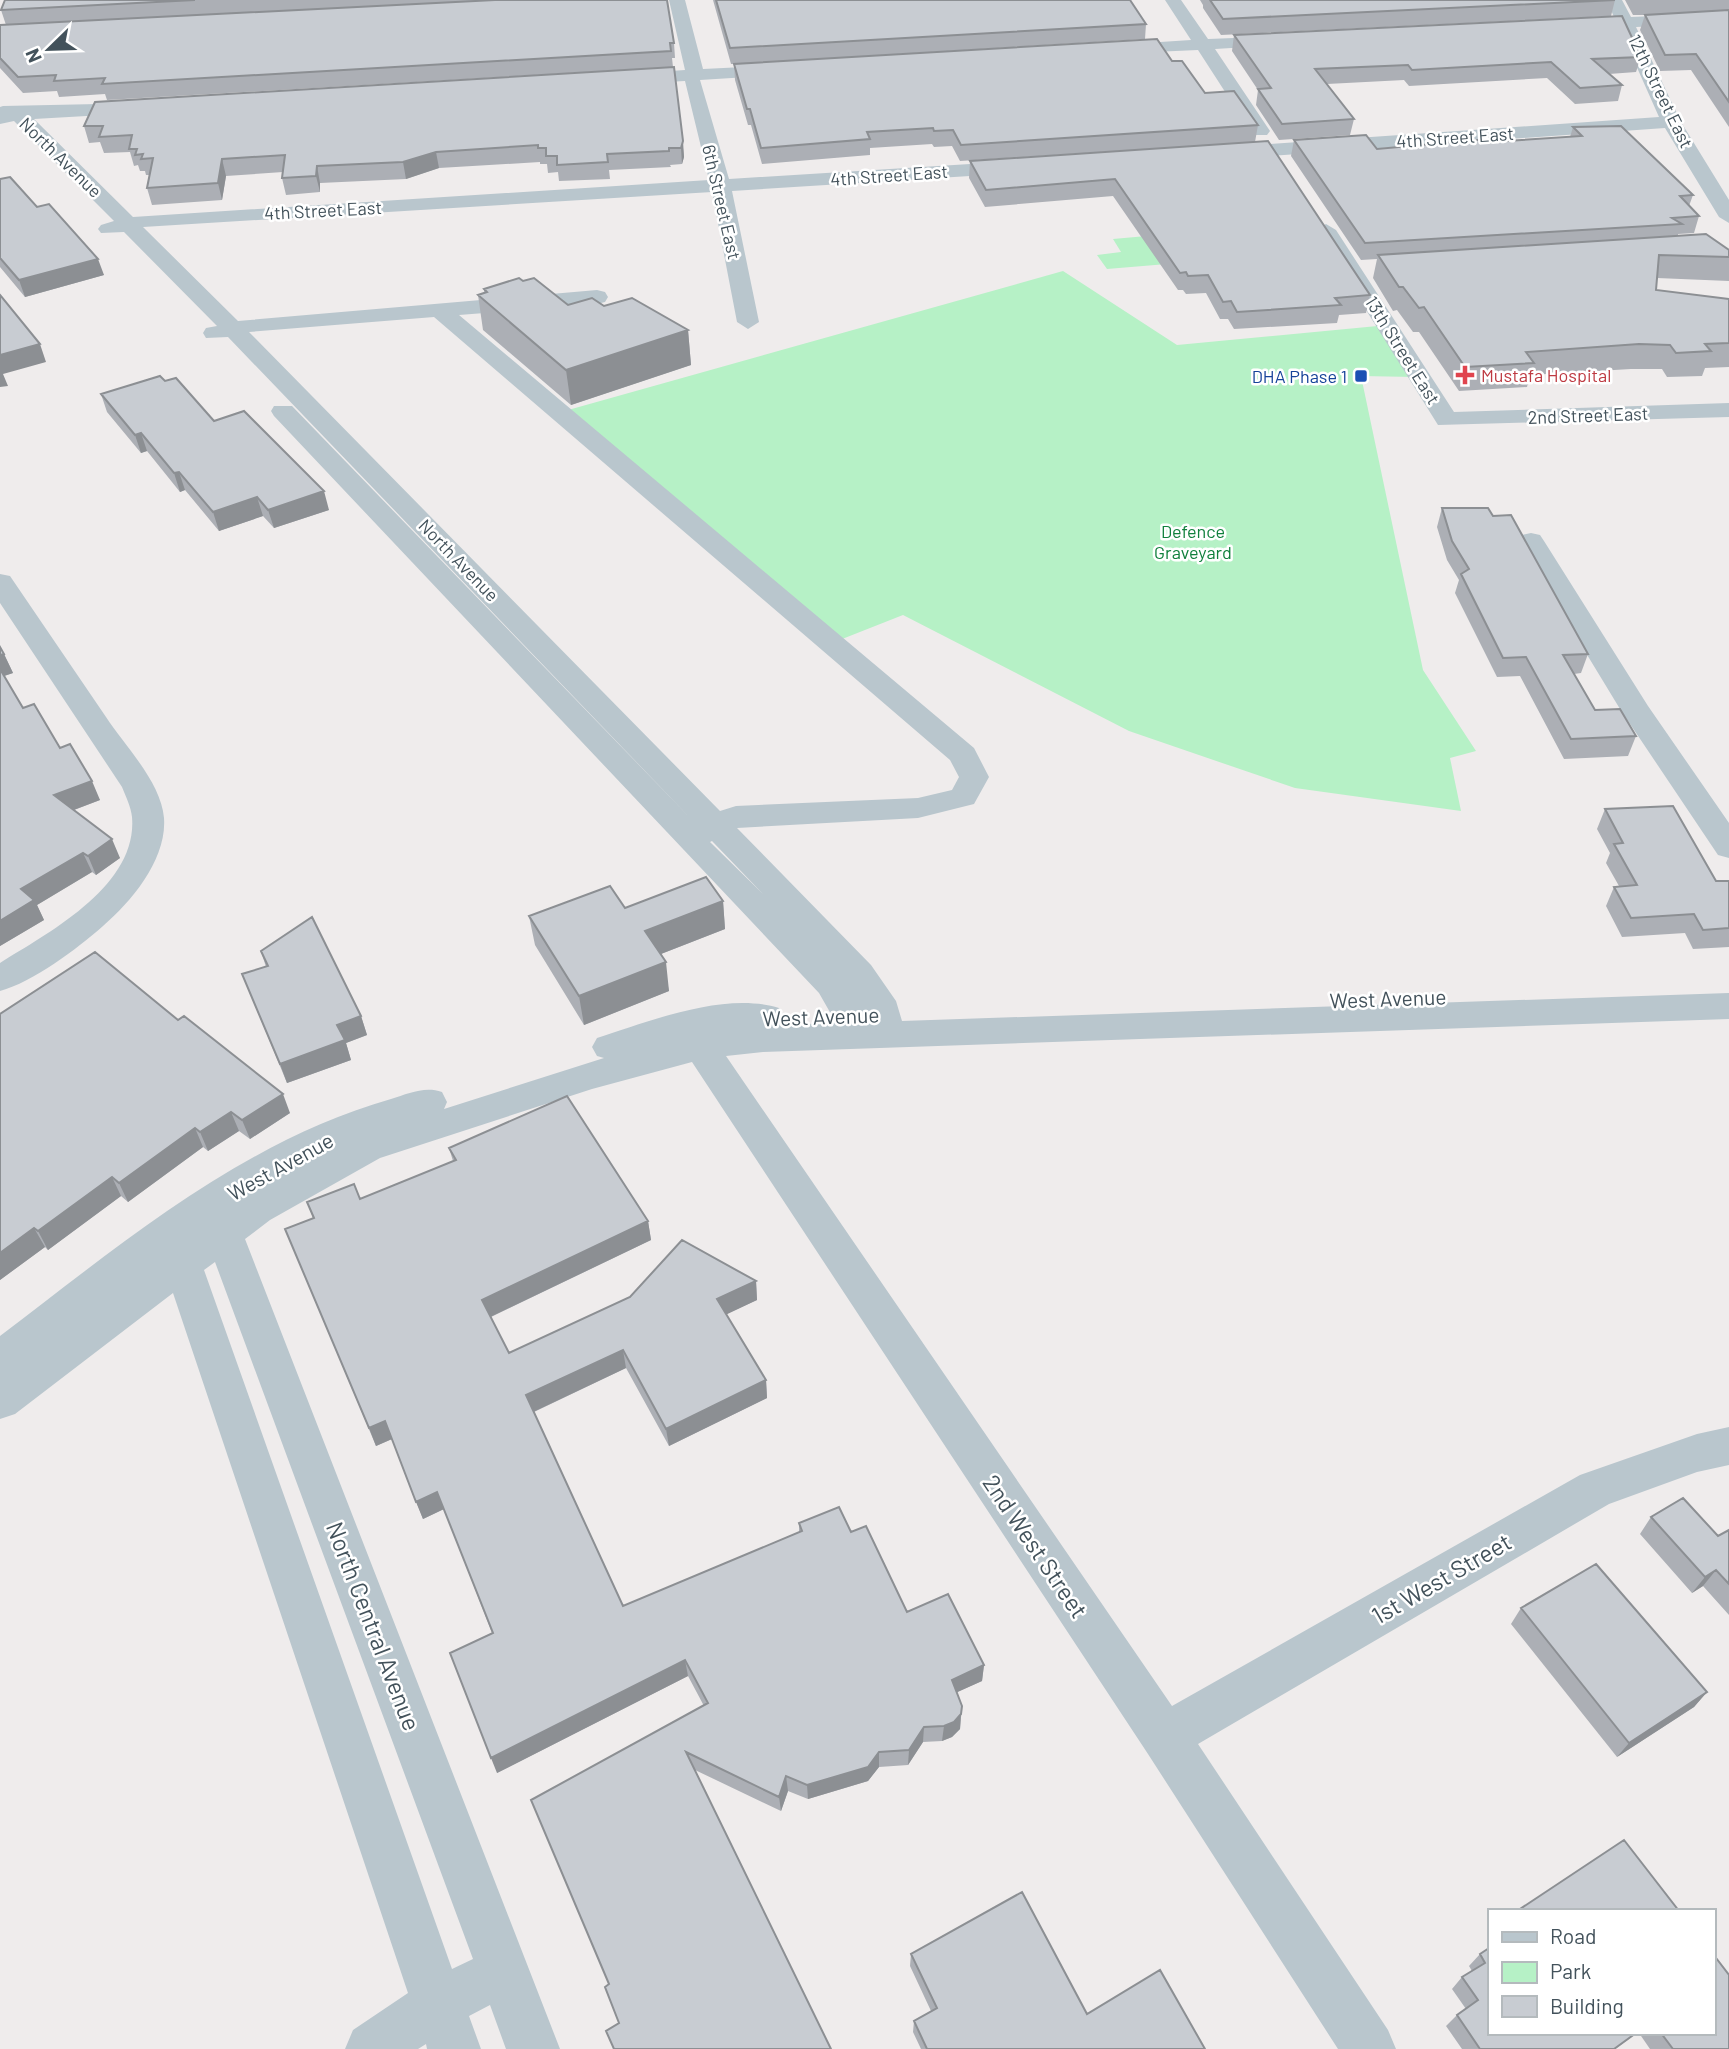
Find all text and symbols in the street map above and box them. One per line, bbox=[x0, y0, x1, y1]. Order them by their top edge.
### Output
north arrow bbox=[14, 14, 84, 84]
street label: 12th Street East bbox=[1624, 31, 1698, 151]
text: N bbox=[20, 46, 46, 66]
street label: North Avenue bbox=[15, 112, 107, 202]
street label: 4th Street East bbox=[1395, 122, 1515, 152]
street label: 6th Street East bbox=[698, 142, 746, 262]
street label: 4th Street East bbox=[829, 160, 949, 190]
street label: 4th Street East bbox=[264, 196, 382, 224]
street label: 13th Street East bbox=[1361, 292, 1445, 408]
place label: Mustafa Hospital bbox=[1481, 364, 1611, 386]
place label: DHA Phase 1 bbox=[1252, 365, 1347, 387]
marker: Mustafa Hospital bbox=[1455, 365, 1475, 385]
marker: DHA Phase 1 bbox=[1353, 368, 1369, 384]
street label: 2nd Street East bbox=[1527, 402, 1649, 428]
street label: North Avenue bbox=[414, 514, 504, 606]
park label: Defence Graveyard bbox=[1154, 520, 1232, 563]
street label: West Avenue bbox=[1329, 983, 1447, 1013]
street label: West Avenue bbox=[762, 1001, 880, 1031]
street label: West Avenue bbox=[223, 1127, 337, 1205]
street label: 2nd West Street bbox=[977, 1469, 1095, 1623]
street label: North Central Avenue bbox=[321, 1517, 427, 1735]
street label: 1st West Street bbox=[1366, 1526, 1516, 1630]
legend bbox=[1488, 1909, 1715, 2035]
text: Road bbox=[1550, 1923, 1596, 1948]
text: Park bbox=[1550, 1958, 1591, 1983]
text: Building bbox=[1550, 1993, 1624, 2018]

